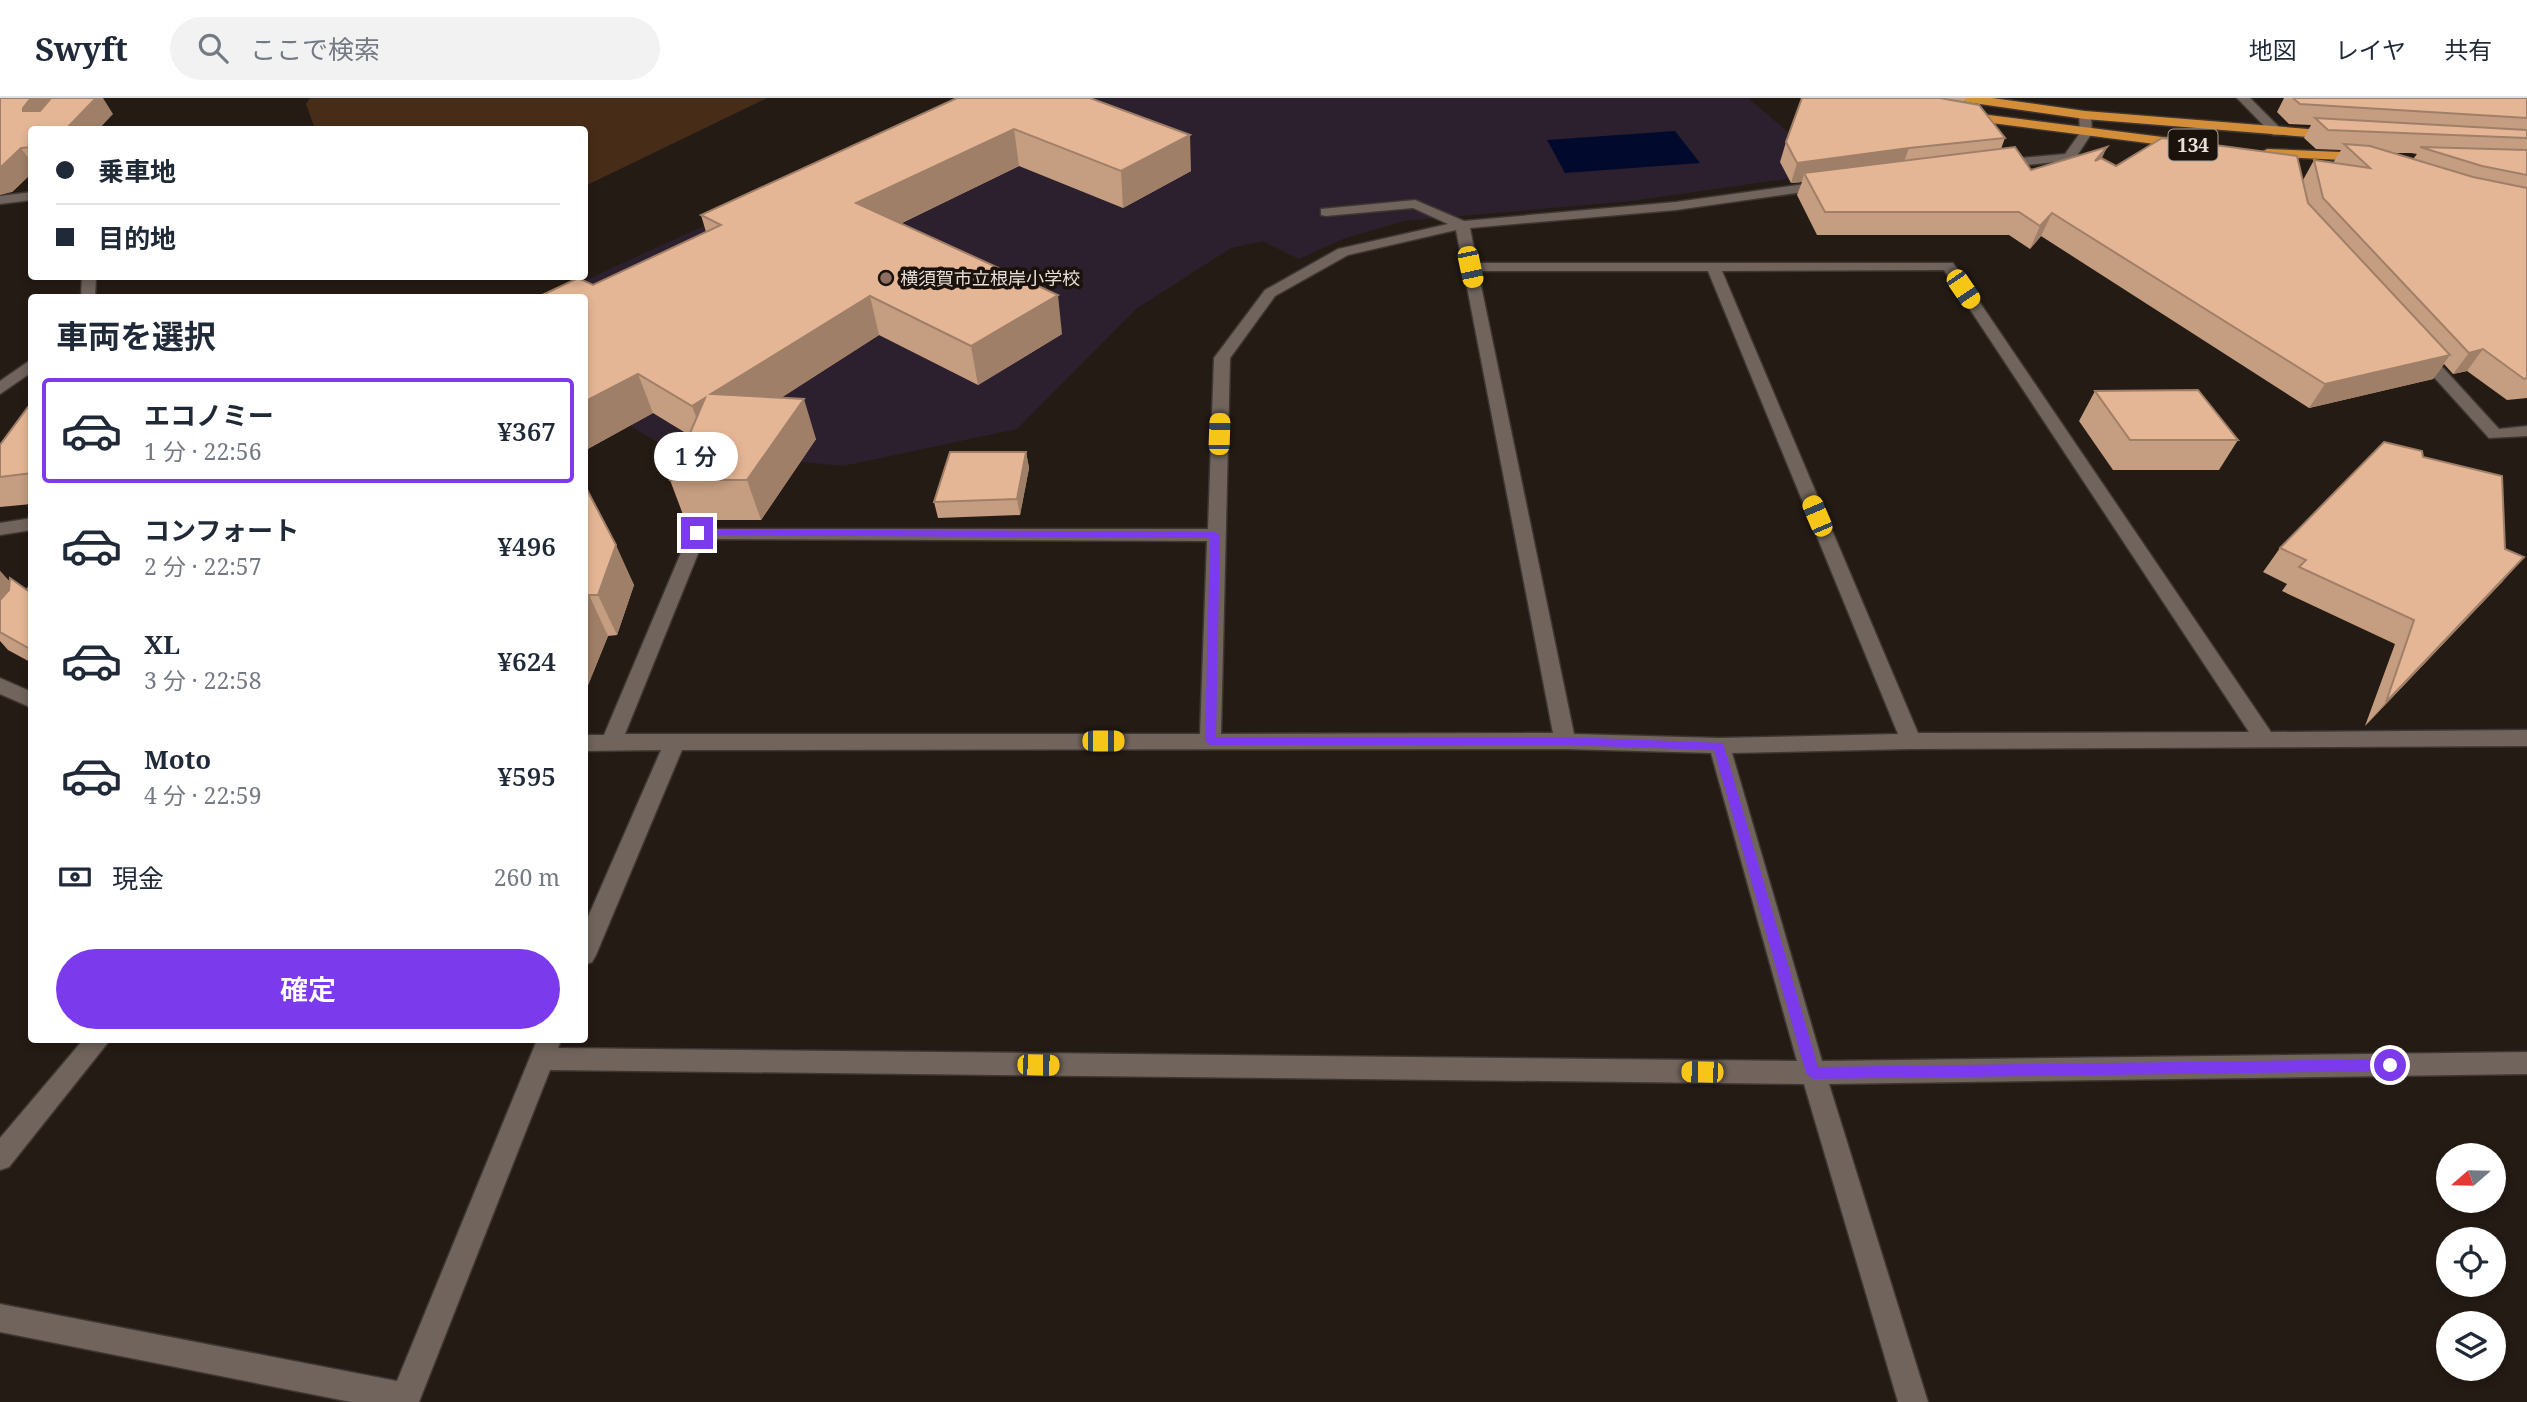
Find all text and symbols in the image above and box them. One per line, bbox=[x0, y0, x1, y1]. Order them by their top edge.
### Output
search box bbox=[170, 17, 660, 80]
text: Swyft bbox=[35, 26, 128, 71]
icon: search bbox=[194, 29, 232, 67]
text: ここで検索 bbox=[250, 31, 380, 67]
text: 地図 bbox=[2249, 33, 2297, 66]
text: レイヤ bbox=[2335, 33, 2406, 66]
text: 共有 bbox=[2444, 33, 2492, 66]
road number: 134 bbox=[2168, 130, 2218, 160]
text: 乗車地 bbox=[98, 153, 176, 189]
text: 目的地 bbox=[98, 220, 176, 256]
car bbox=[1456, 244, 1485, 290]
place label: 横須賀市立根岸小学校 bbox=[900, 266, 1080, 290]
car bbox=[1943, 266, 1984, 312]
marker: 横須賀市立根岸小学校 bbox=[878, 270, 894, 286]
text: 車両を選択 bbox=[56, 314, 216, 357]
text: エコノミー bbox=[144, 397, 274, 433]
icon: car bbox=[60, 399, 123, 462]
text: ¥367 bbox=[497, 413, 556, 449]
car bbox=[1208, 413, 1231, 455]
callout: 1 分 bbox=[655, 432, 739, 480]
text: 1 分 · 22:56 bbox=[144, 435, 262, 467]
text: 1 分 bbox=[675, 440, 717, 472]
car bbox=[1800, 493, 1835, 539]
text: コンフォート bbox=[144, 512, 299, 548]
icon: car bbox=[60, 514, 123, 577]
route end bbox=[681, 517, 713, 549]
text: ¥496 bbox=[497, 528, 556, 564]
text: 2 分 · 22:57 bbox=[144, 550, 262, 582]
text: XL bbox=[144, 626, 180, 662]
icon: car bbox=[60, 629, 123, 692]
text: ¥624 bbox=[497, 643, 556, 679]
text: 3 分 · 22:58 bbox=[144, 664, 262, 696]
car bbox=[1083, 731, 1125, 752]
text: Moto bbox=[144, 741, 211, 777]
icon: car bbox=[60, 744, 123, 807]
text: ¥595 bbox=[497, 758, 556, 794]
text: 4 分 · 22:59 bbox=[144, 779, 262, 811]
icon: cash bbox=[56, 858, 94, 896]
text: 現金 bbox=[112, 860, 164, 896]
text: 260 m bbox=[494, 861, 560, 893]
button: 確定 bbox=[56, 949, 560, 1029]
route start bbox=[2374, 1049, 2406, 1081]
car bbox=[1017, 1054, 1060, 1076]
car bbox=[1681, 1061, 1724, 1083]
north arrow bbox=[2436, 1143, 2506, 1213]
map controls bbox=[2436, 1143, 2506, 1381]
button: locate bbox=[2436, 1227, 2506, 1297]
button: layers bbox=[2436, 1311, 2506, 1381]

